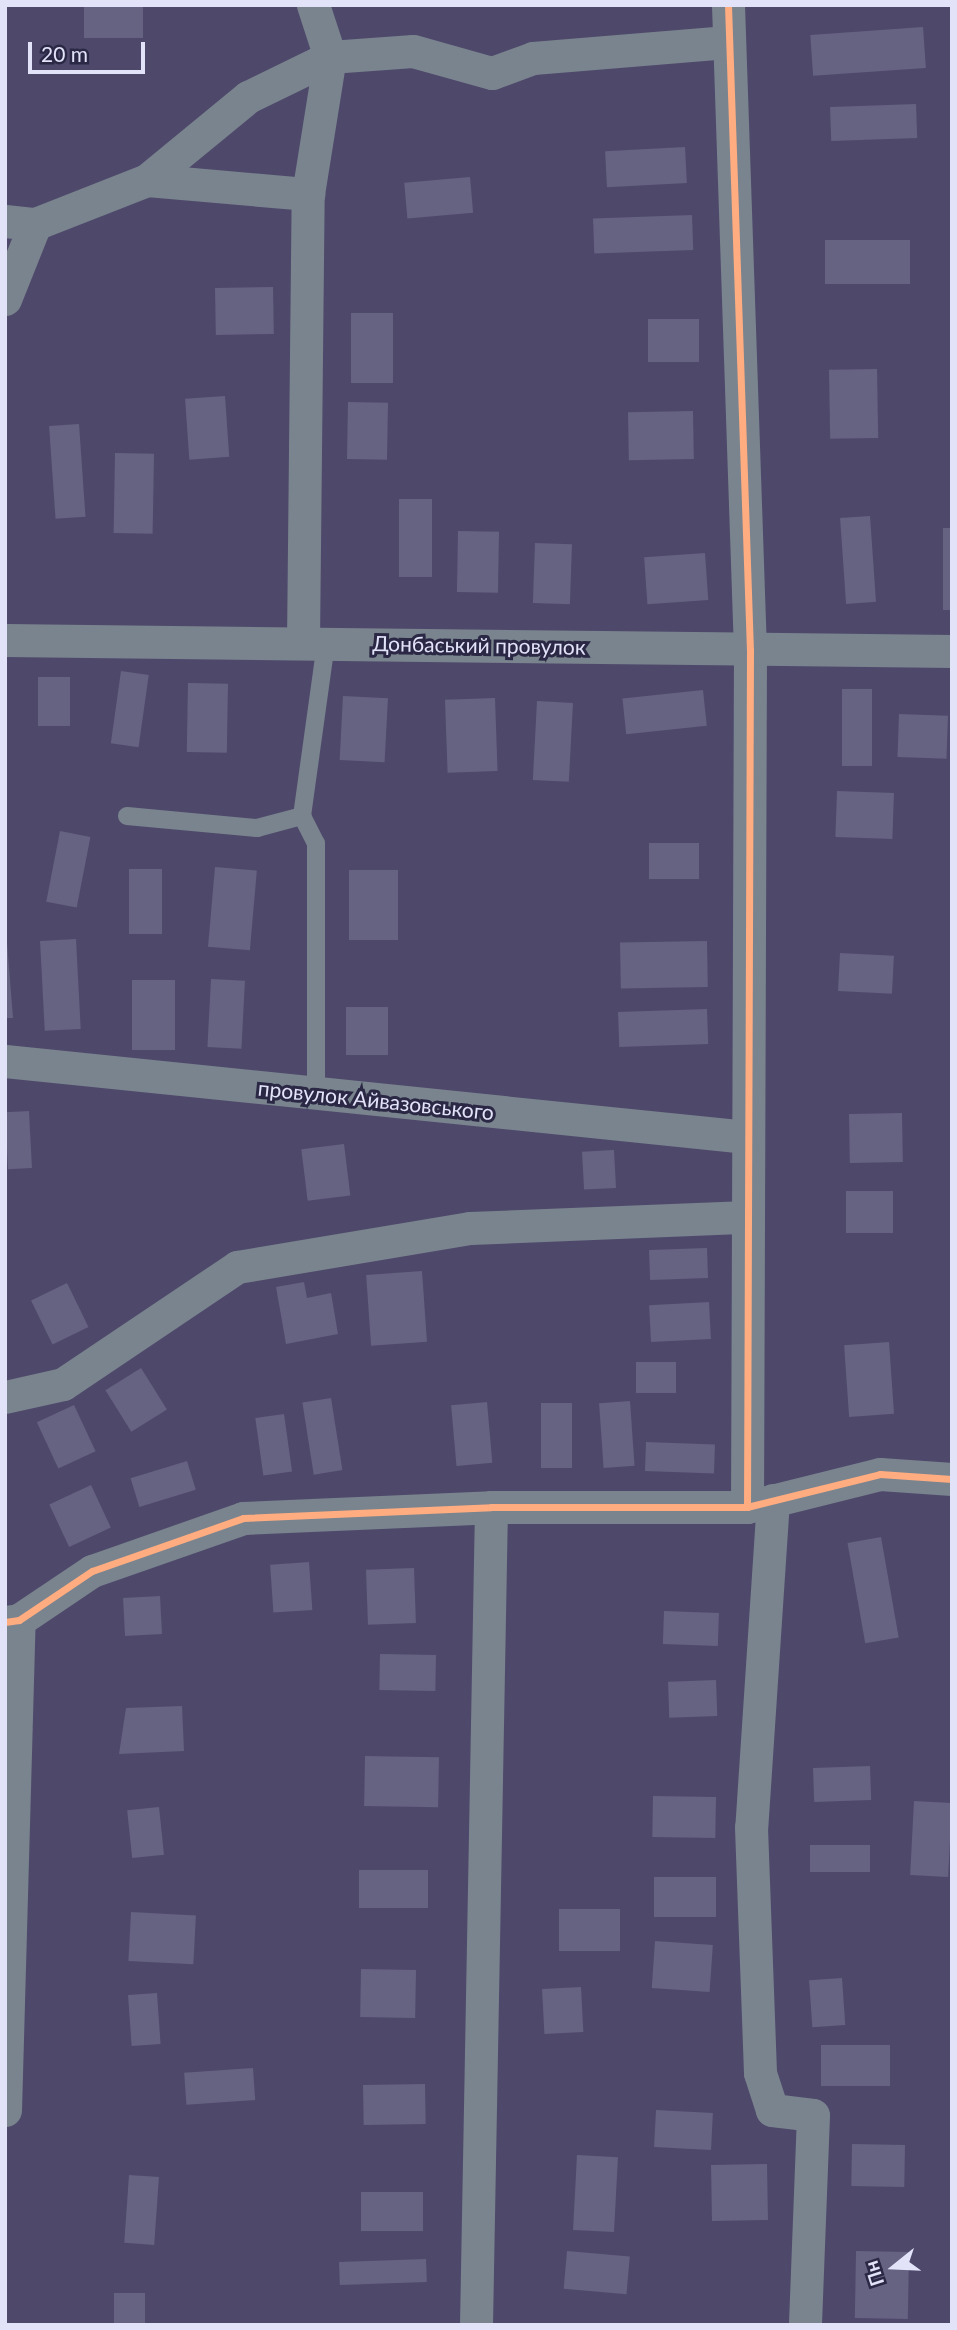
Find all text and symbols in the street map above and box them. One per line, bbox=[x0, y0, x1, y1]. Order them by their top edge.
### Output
scale bar bbox=[32, 28, 149, 72]
text: 20 m bbox=[41, 41, 88, 66]
street label: Донбаський провулок bbox=[372, 631, 586, 659]
street label: провулок Айвазовського bbox=[257, 1075, 495, 1125]
north arrow bbox=[859, 2232, 929, 2302]
text: Пн bbox=[859, 2258, 888, 2289]

